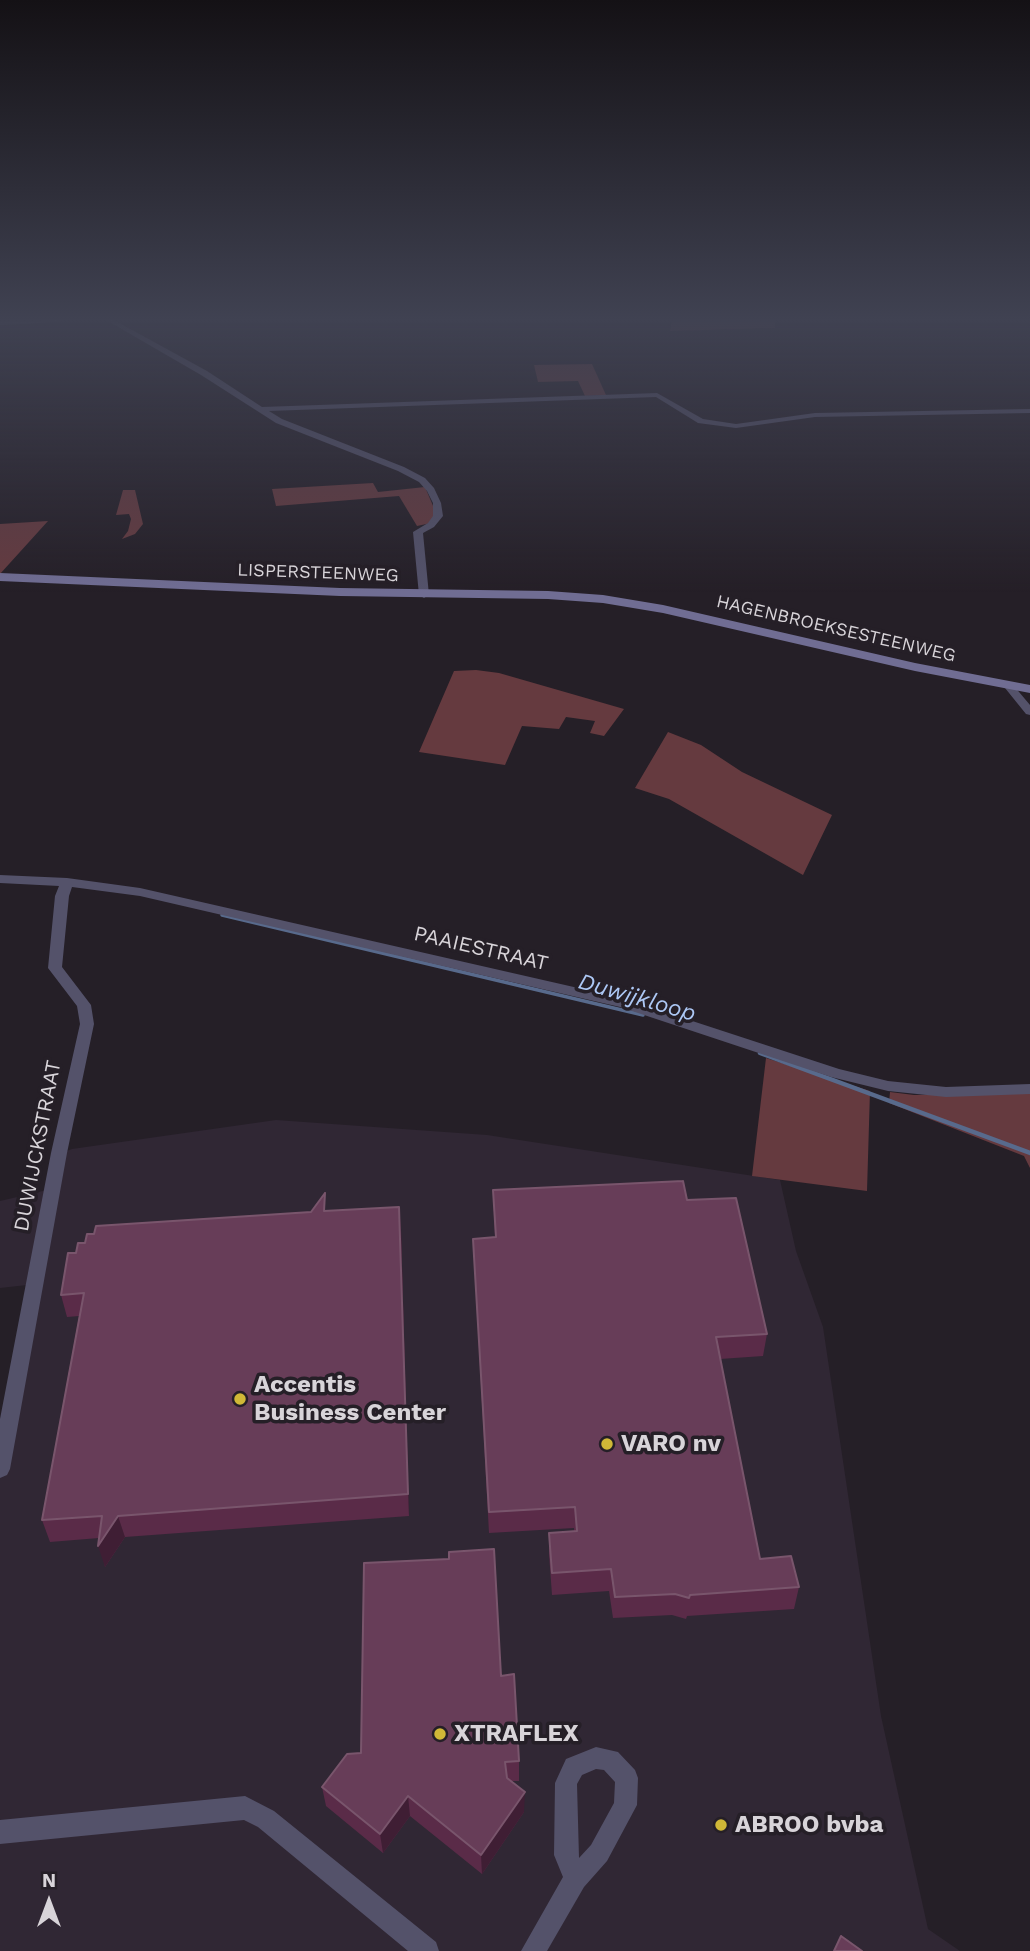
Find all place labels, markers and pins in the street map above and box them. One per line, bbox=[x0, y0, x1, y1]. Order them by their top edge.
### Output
place label: Accentis Business Center bbox=[254, 1371, 446, 1427]
marker: Accentis Business Center bbox=[232, 1391, 248, 1407]
place label: VARO nv bbox=[621, 1430, 721, 1458]
marker: VARO nv bbox=[599, 1436, 615, 1452]
place label: XTRAFLEX bbox=[454, 1720, 579, 1748]
marker: XTRAFLEX bbox=[432, 1726, 448, 1742]
place label: ABROO bvba bbox=[735, 1811, 883, 1839]
marker: ABROO bvba bbox=[713, 1817, 729, 1833]

